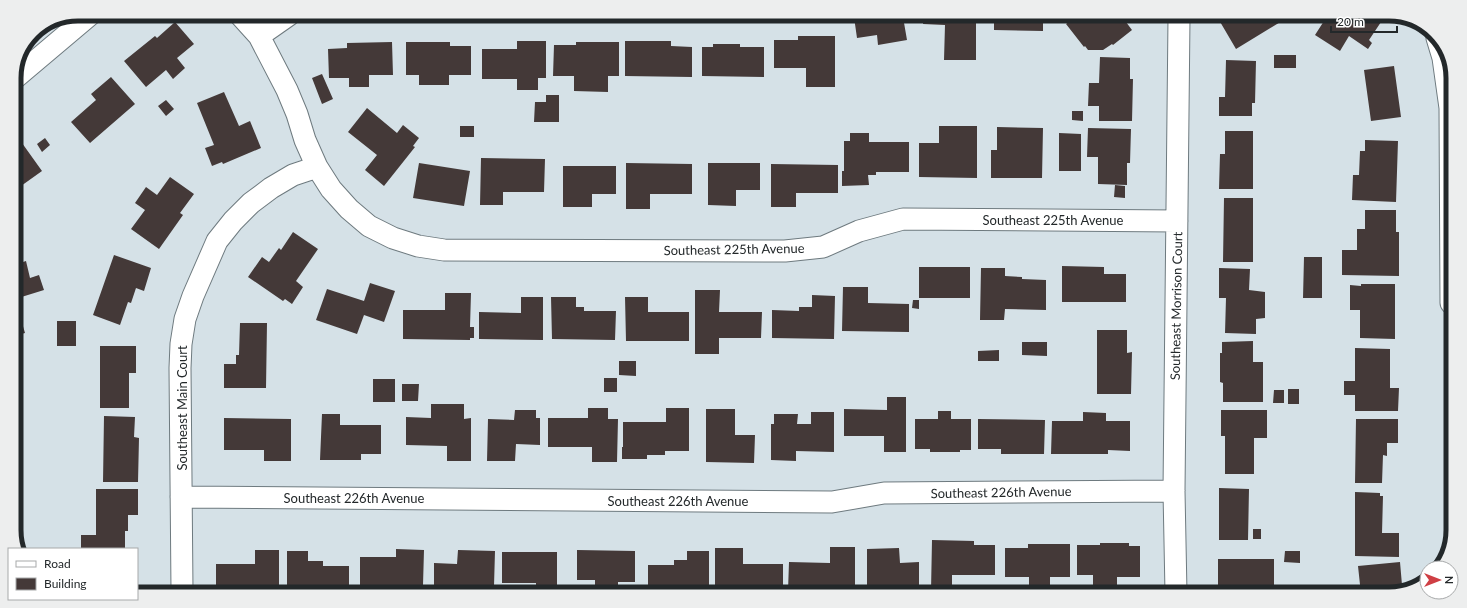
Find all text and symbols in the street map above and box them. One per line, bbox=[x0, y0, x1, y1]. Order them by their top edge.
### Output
scale bar bbox=[1331, 8, 1397, 34]
text: 20 m bbox=[1337, 14, 1364, 29]
street label: Southeast 225th Avenue bbox=[983, 212, 1124, 228]
street label: Southeast Morrison Court bbox=[1167, 231, 1185, 380]
street label: Southeast 225th Avenue bbox=[663, 240, 805, 258]
street label: Southeast Main Court bbox=[174, 345, 190, 471]
street label: Southeast 226th Avenue bbox=[930, 483, 1072, 501]
street label: Southeast 226th Avenue bbox=[284, 490, 425, 506]
street label: Southeast 226th Avenue bbox=[608, 493, 749, 509]
legend bbox=[8, 548, 138, 600]
text: Road bbox=[44, 556, 71, 571]
north arrow bbox=[1419, 560, 1459, 600]
text: Building bbox=[44, 576, 87, 591]
text: N bbox=[1443, 576, 1456, 584]

